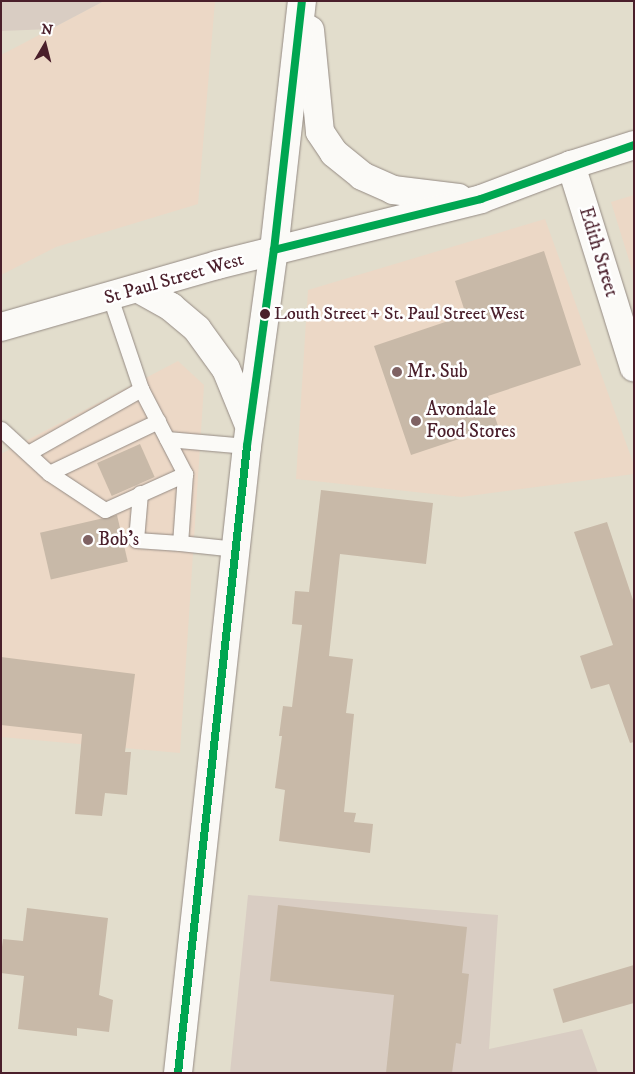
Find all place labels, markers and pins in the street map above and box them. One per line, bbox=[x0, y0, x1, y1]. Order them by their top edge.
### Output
place label: Louth Street + St. Paul Street West bbox=[274, 303, 525, 325]
marker: Louth Street + St. Paul Street West bbox=[260, 309, 270, 319]
place label: Mr. Sub bbox=[407, 361, 468, 383]
marker: Mr. Sub bbox=[391, 366, 403, 378]
place label: Avondale Food Stores bbox=[426, 399, 516, 443]
marker: Avondale Food Stores bbox=[410, 415, 422, 427]
place label: Bob's bbox=[98, 529, 139, 551]
marker: Bob's bbox=[82, 534, 94, 546]

